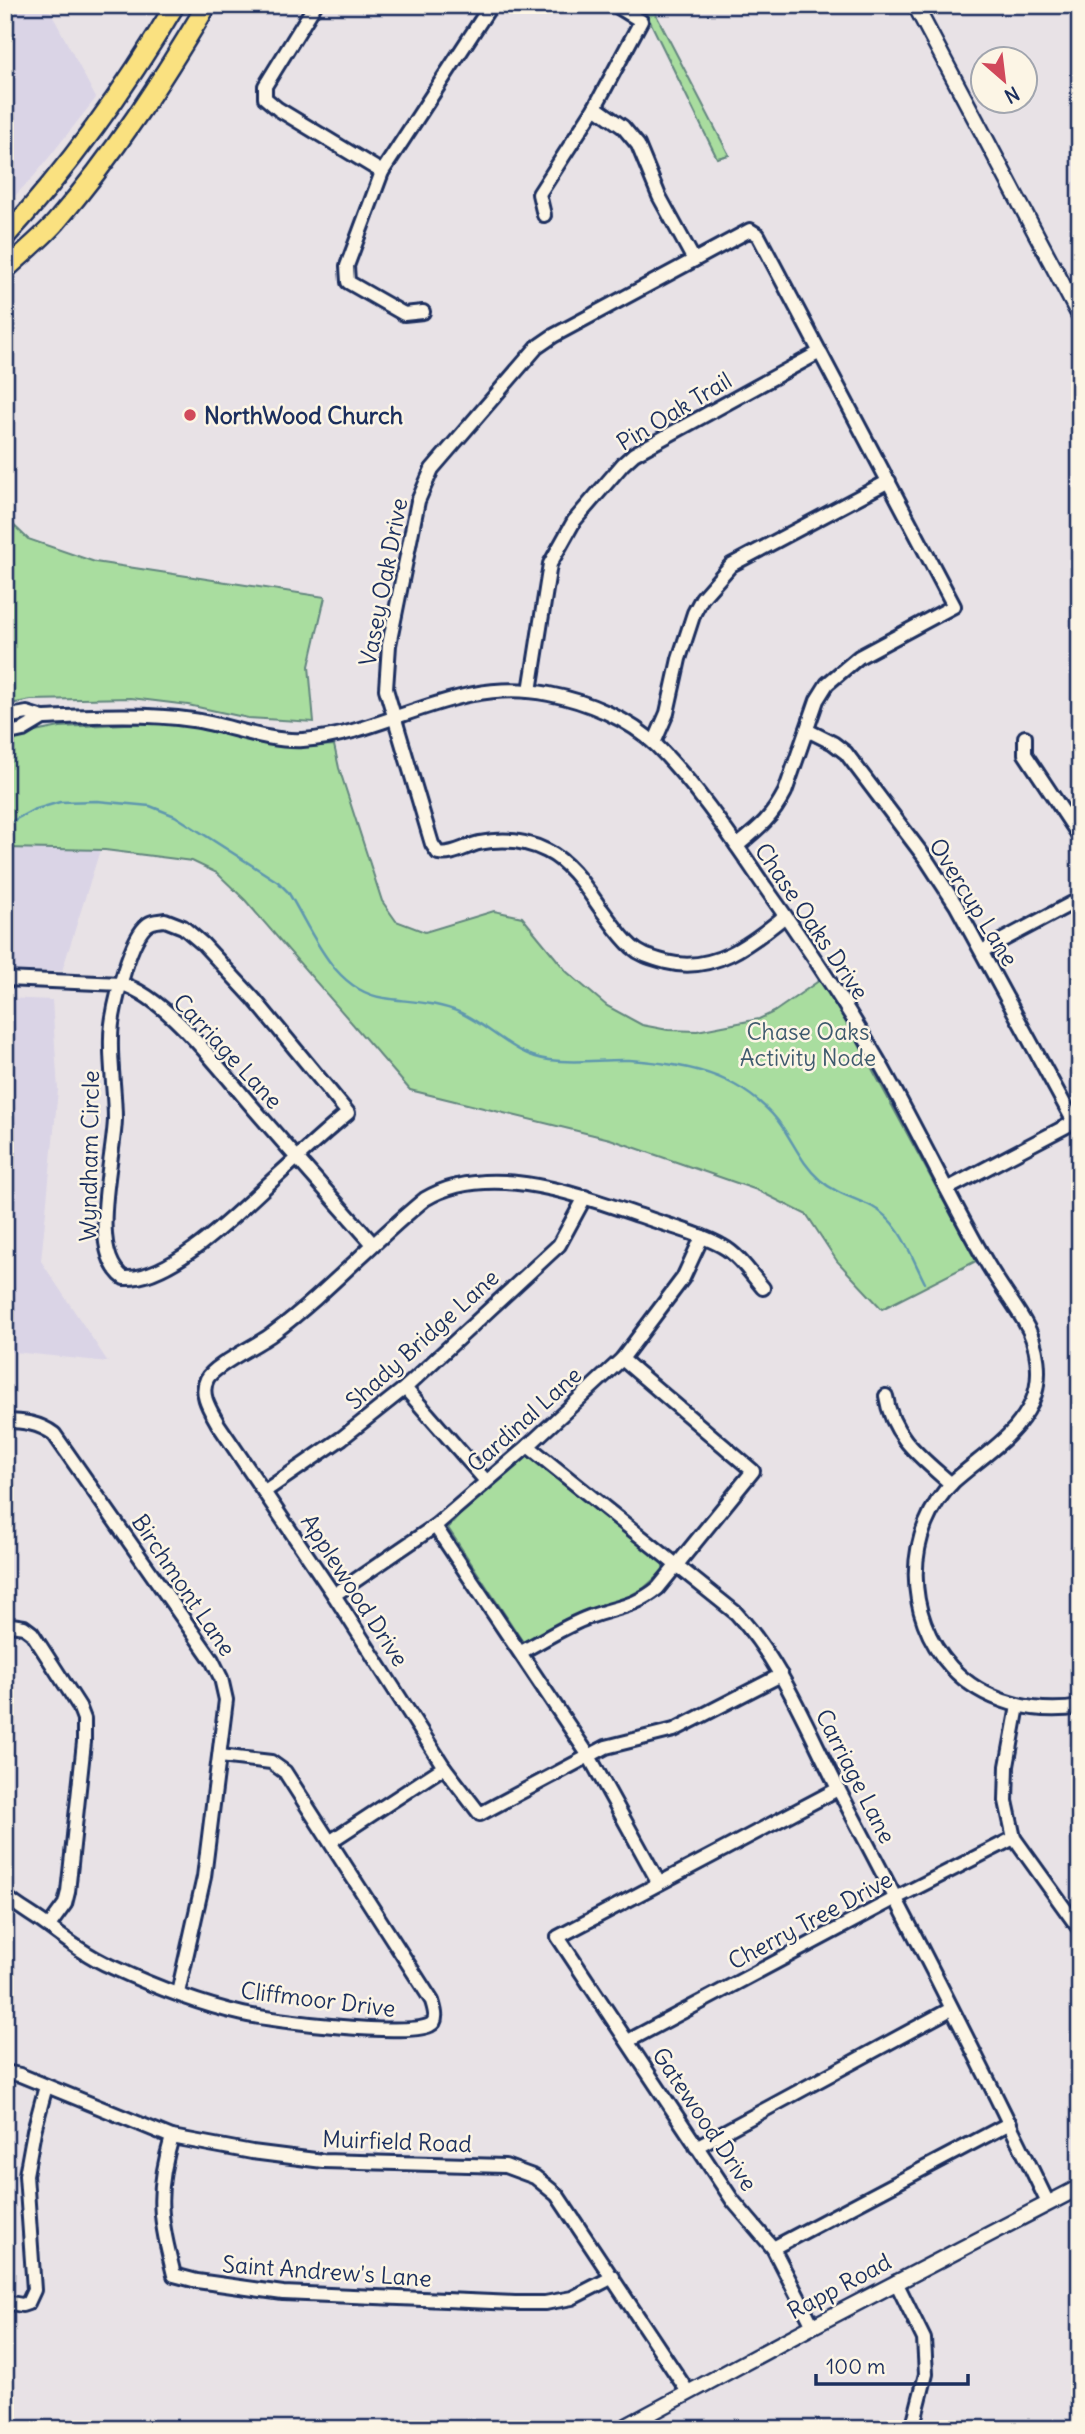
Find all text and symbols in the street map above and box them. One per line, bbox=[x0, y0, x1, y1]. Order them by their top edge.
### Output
north arrow bbox=[970, 46, 1040, 116]
text: N bbox=[1001, 81, 1023, 109]
street label: Pin Oak Trail bbox=[611, 365, 737, 457]
place label: NorthWood Church bbox=[204, 401, 403, 430]
marker: NorthWood Church bbox=[182, 407, 198, 423]
street label: Vasey Oak Drive bbox=[352, 496, 414, 668]
street label: Overcup Lane bbox=[923, 833, 1025, 971]
street label: Chase Oaks Drive bbox=[749, 837, 875, 1005]
street label: Carriage Lane bbox=[167, 987, 289, 1115]
park label: Chase Oaks Activity Node bbox=[740, 1017, 876, 1072]
street label: Wyndham Circle bbox=[73, 1070, 105, 1242]
street label: Shady Bridge Lane bbox=[339, 1263, 505, 1415]
street label: Cardinal Lane bbox=[461, 1360, 587, 1478]
street label: Birchmont Lane bbox=[126, 1508, 242, 1662]
street label: Applewood Drive bbox=[295, 1508, 415, 1672]
street label: Carriage Lane bbox=[810, 1704, 902, 1848]
street label: Cherry Tree Drive bbox=[723, 1864, 897, 1976]
street label: Cliffmoor Drive bbox=[239, 1975, 397, 2023]
street label: Gatewood Drive bbox=[646, 2042, 764, 2196]
street label: Muirfield Road bbox=[322, 2124, 472, 2158]
street label: Rapp Road bbox=[782, 2247, 896, 2325]
street label: Saint Andrew's Lane bbox=[221, 2249, 433, 2293]
scale bar bbox=[816, 2343, 968, 2387]
text: 100 m bbox=[826, 2353, 885, 2380]

